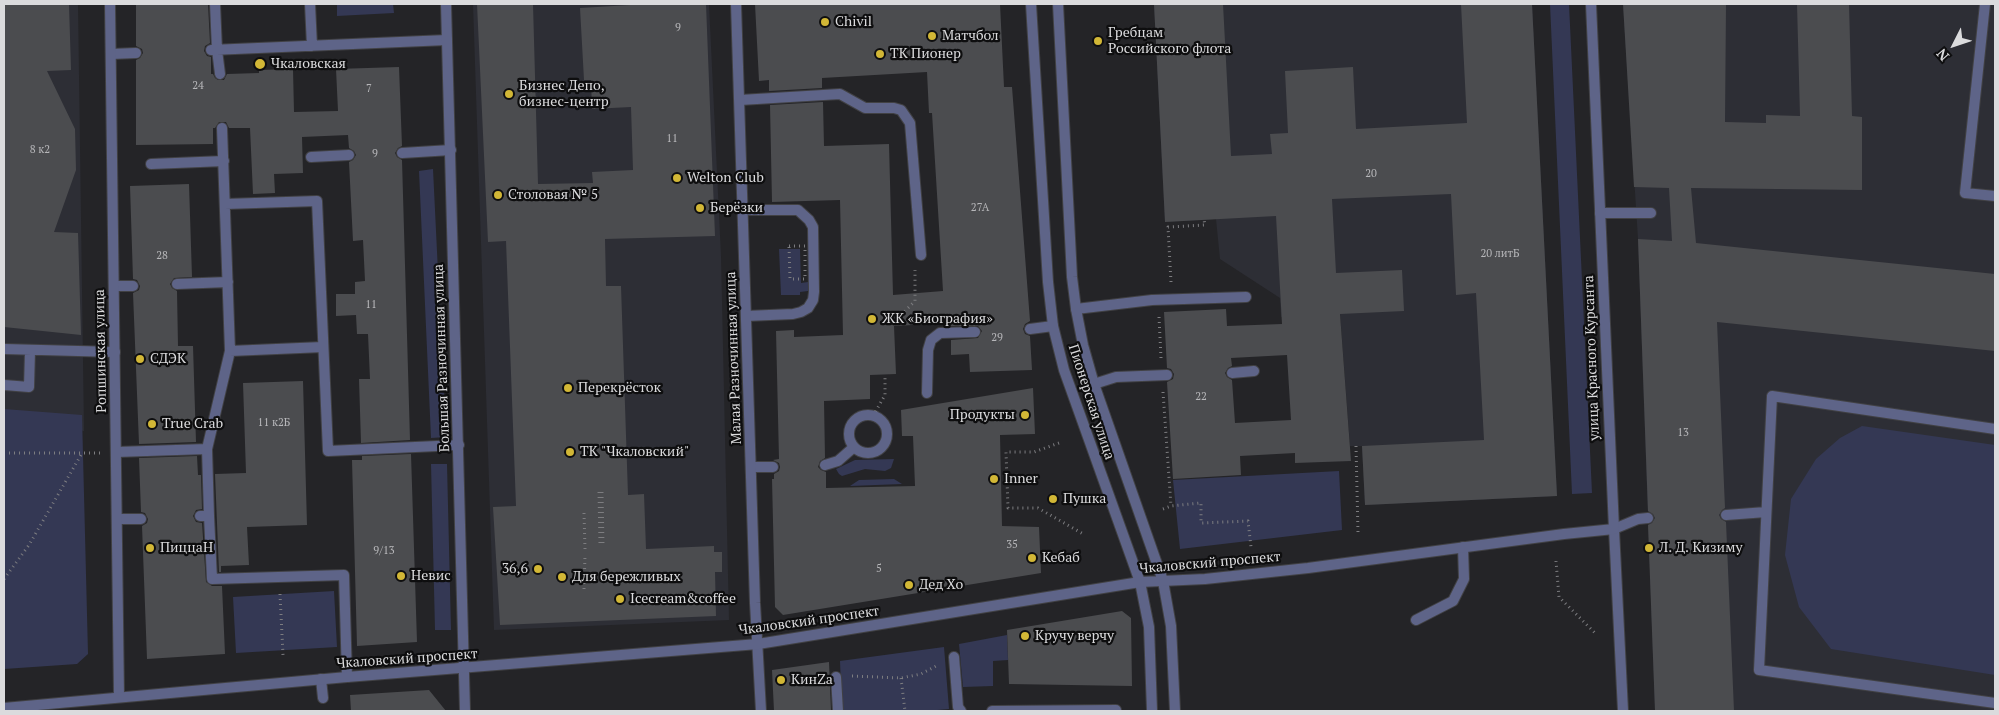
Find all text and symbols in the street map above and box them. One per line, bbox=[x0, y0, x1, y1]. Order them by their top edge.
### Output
place label: Chivil bbox=[835, 14, 872, 30]
marker: Chivil bbox=[819, 16, 831, 28]
north arrow bbox=[1929, 20, 1979, 70]
house number: 9 bbox=[675, 21, 681, 35]
place label: Гребцам Российского флота bbox=[1108, 25, 1231, 58]
place label: Матчбол bbox=[942, 28, 999, 44]
marker: Матчбол bbox=[926, 30, 938, 42]
marker: Гребцам Российского флота bbox=[1092, 35, 1104, 47]
text: N bbox=[1932, 45, 1953, 65]
place label: ТК Пионер bbox=[890, 46, 961, 62]
marker: ТК Пионер bbox=[874, 48, 886, 60]
place label: Чкаловская bbox=[271, 56, 346, 72]
marker: Чкаловская bbox=[253, 57, 267, 71]
place label: Бизнес Депо, бизнес-центр bbox=[519, 78, 609, 110]
house number: 24 bbox=[192, 79, 204, 93]
house number: 7 bbox=[366, 82, 372, 96]
marker: Бизнес Депо, бизнес-центр bbox=[503, 88, 515, 100]
house number: 11 bbox=[666, 132, 678, 146]
house number: 8 к2 bbox=[30, 143, 50, 157]
house number: 9 bbox=[372, 147, 378, 161]
house number: 20 bbox=[1365, 167, 1377, 181]
place label: Welton Club bbox=[687, 170, 764, 186]
marker: Welton Club bbox=[671, 172, 683, 184]
place label: Столовая № 5 bbox=[508, 187, 598, 203]
marker: Столовая № 5 bbox=[492, 189, 504, 201]
place label: Берёзки bbox=[710, 200, 763, 216]
house number: 27А bbox=[971, 201, 989, 215]
marker: Берёзки bbox=[694, 202, 706, 214]
house number: 20 литБ bbox=[1480, 247, 1520, 261]
house number: 28 bbox=[156, 249, 168, 263]
street label: Большая Разночинная улица bbox=[430, 264, 454, 452]
street label: Малая Разночинная улица bbox=[723, 271, 745, 445]
street label: улица Красного Курсанта bbox=[1581, 275, 1603, 441]
street label: Ропшинская улица bbox=[92, 289, 110, 413]
house number: 11 bbox=[365, 298, 377, 312]
place label: ЖК «Биография» bbox=[882, 311, 993, 327]
marker: ЖК «Биография» bbox=[866, 313, 878, 325]
house number: 29 bbox=[991, 331, 1003, 345]
street label: Пионерская улица bbox=[1064, 342, 1118, 462]
place label: СДЭК bbox=[150, 351, 186, 367]
marker: СДЭК bbox=[134, 353, 146, 365]
place label: Перекрёсток bbox=[578, 380, 661, 396]
marker: Перекрёсток bbox=[562, 382, 574, 394]
house number: 22 bbox=[1195, 390, 1207, 404]
place label: Продукты bbox=[950, 407, 1015, 423]
marker: Продукты bbox=[1019, 409, 1031, 421]
place label: True Crab bbox=[162, 416, 223, 432]
house number: 11 к2Б bbox=[258, 416, 290, 430]
marker: True Crab bbox=[146, 418, 158, 430]
house number: 13 bbox=[1677, 426, 1689, 440]
place label: ТК "Чкаловский" bbox=[580, 444, 689, 460]
marker: ТК "Чкаловский" bbox=[564, 446, 576, 458]
place label: Inner bbox=[1004, 471, 1038, 487]
marker: Inner bbox=[988, 473, 1000, 485]
place label: Пушка bbox=[1063, 491, 1106, 507]
marker: Пушка bbox=[1047, 493, 1059, 505]
house number: 35 bbox=[1006, 538, 1018, 552]
place label: ПиццаН bbox=[160, 540, 213, 556]
place label: Л. Д. Кизиму bbox=[1659, 540, 1743, 556]
marker: ПиццаН bbox=[144, 542, 156, 554]
marker: Л. Д. Кизиму bbox=[1643, 542, 1655, 554]
house number: 9/13 bbox=[373, 544, 395, 558]
street label: Чкаловский проспект bbox=[1139, 548, 1281, 578]
place label: Кебаб bbox=[1042, 550, 1080, 566]
marker: Кебаб bbox=[1026, 552, 1038, 564]
place label: 36,6 bbox=[502, 561, 528, 577]
house number: 5 bbox=[876, 562, 882, 576]
marker: 36,6 bbox=[532, 563, 544, 575]
place label: Невис bbox=[411, 568, 451, 584]
place label: Для бережливых bbox=[572, 569, 681, 585]
marker: Невис bbox=[395, 570, 407, 582]
marker: Для бережливых bbox=[556, 571, 568, 583]
place label: Дед Хо bbox=[919, 577, 963, 593]
marker: Дед Хо bbox=[903, 579, 915, 591]
place label: Icecream&coffee bbox=[630, 591, 736, 607]
marker: Icecream&coffee bbox=[614, 593, 626, 605]
street label: Чкаловский проспект bbox=[738, 603, 880, 639]
place label: Кручу верчу bbox=[1035, 628, 1114, 644]
marker: Кручу верчу bbox=[1019, 630, 1031, 642]
street label: Чкаловский проспект bbox=[336, 646, 478, 672]
place label: КинZa bbox=[791, 672, 833, 688]
marker: КинZa bbox=[775, 674, 787, 686]

